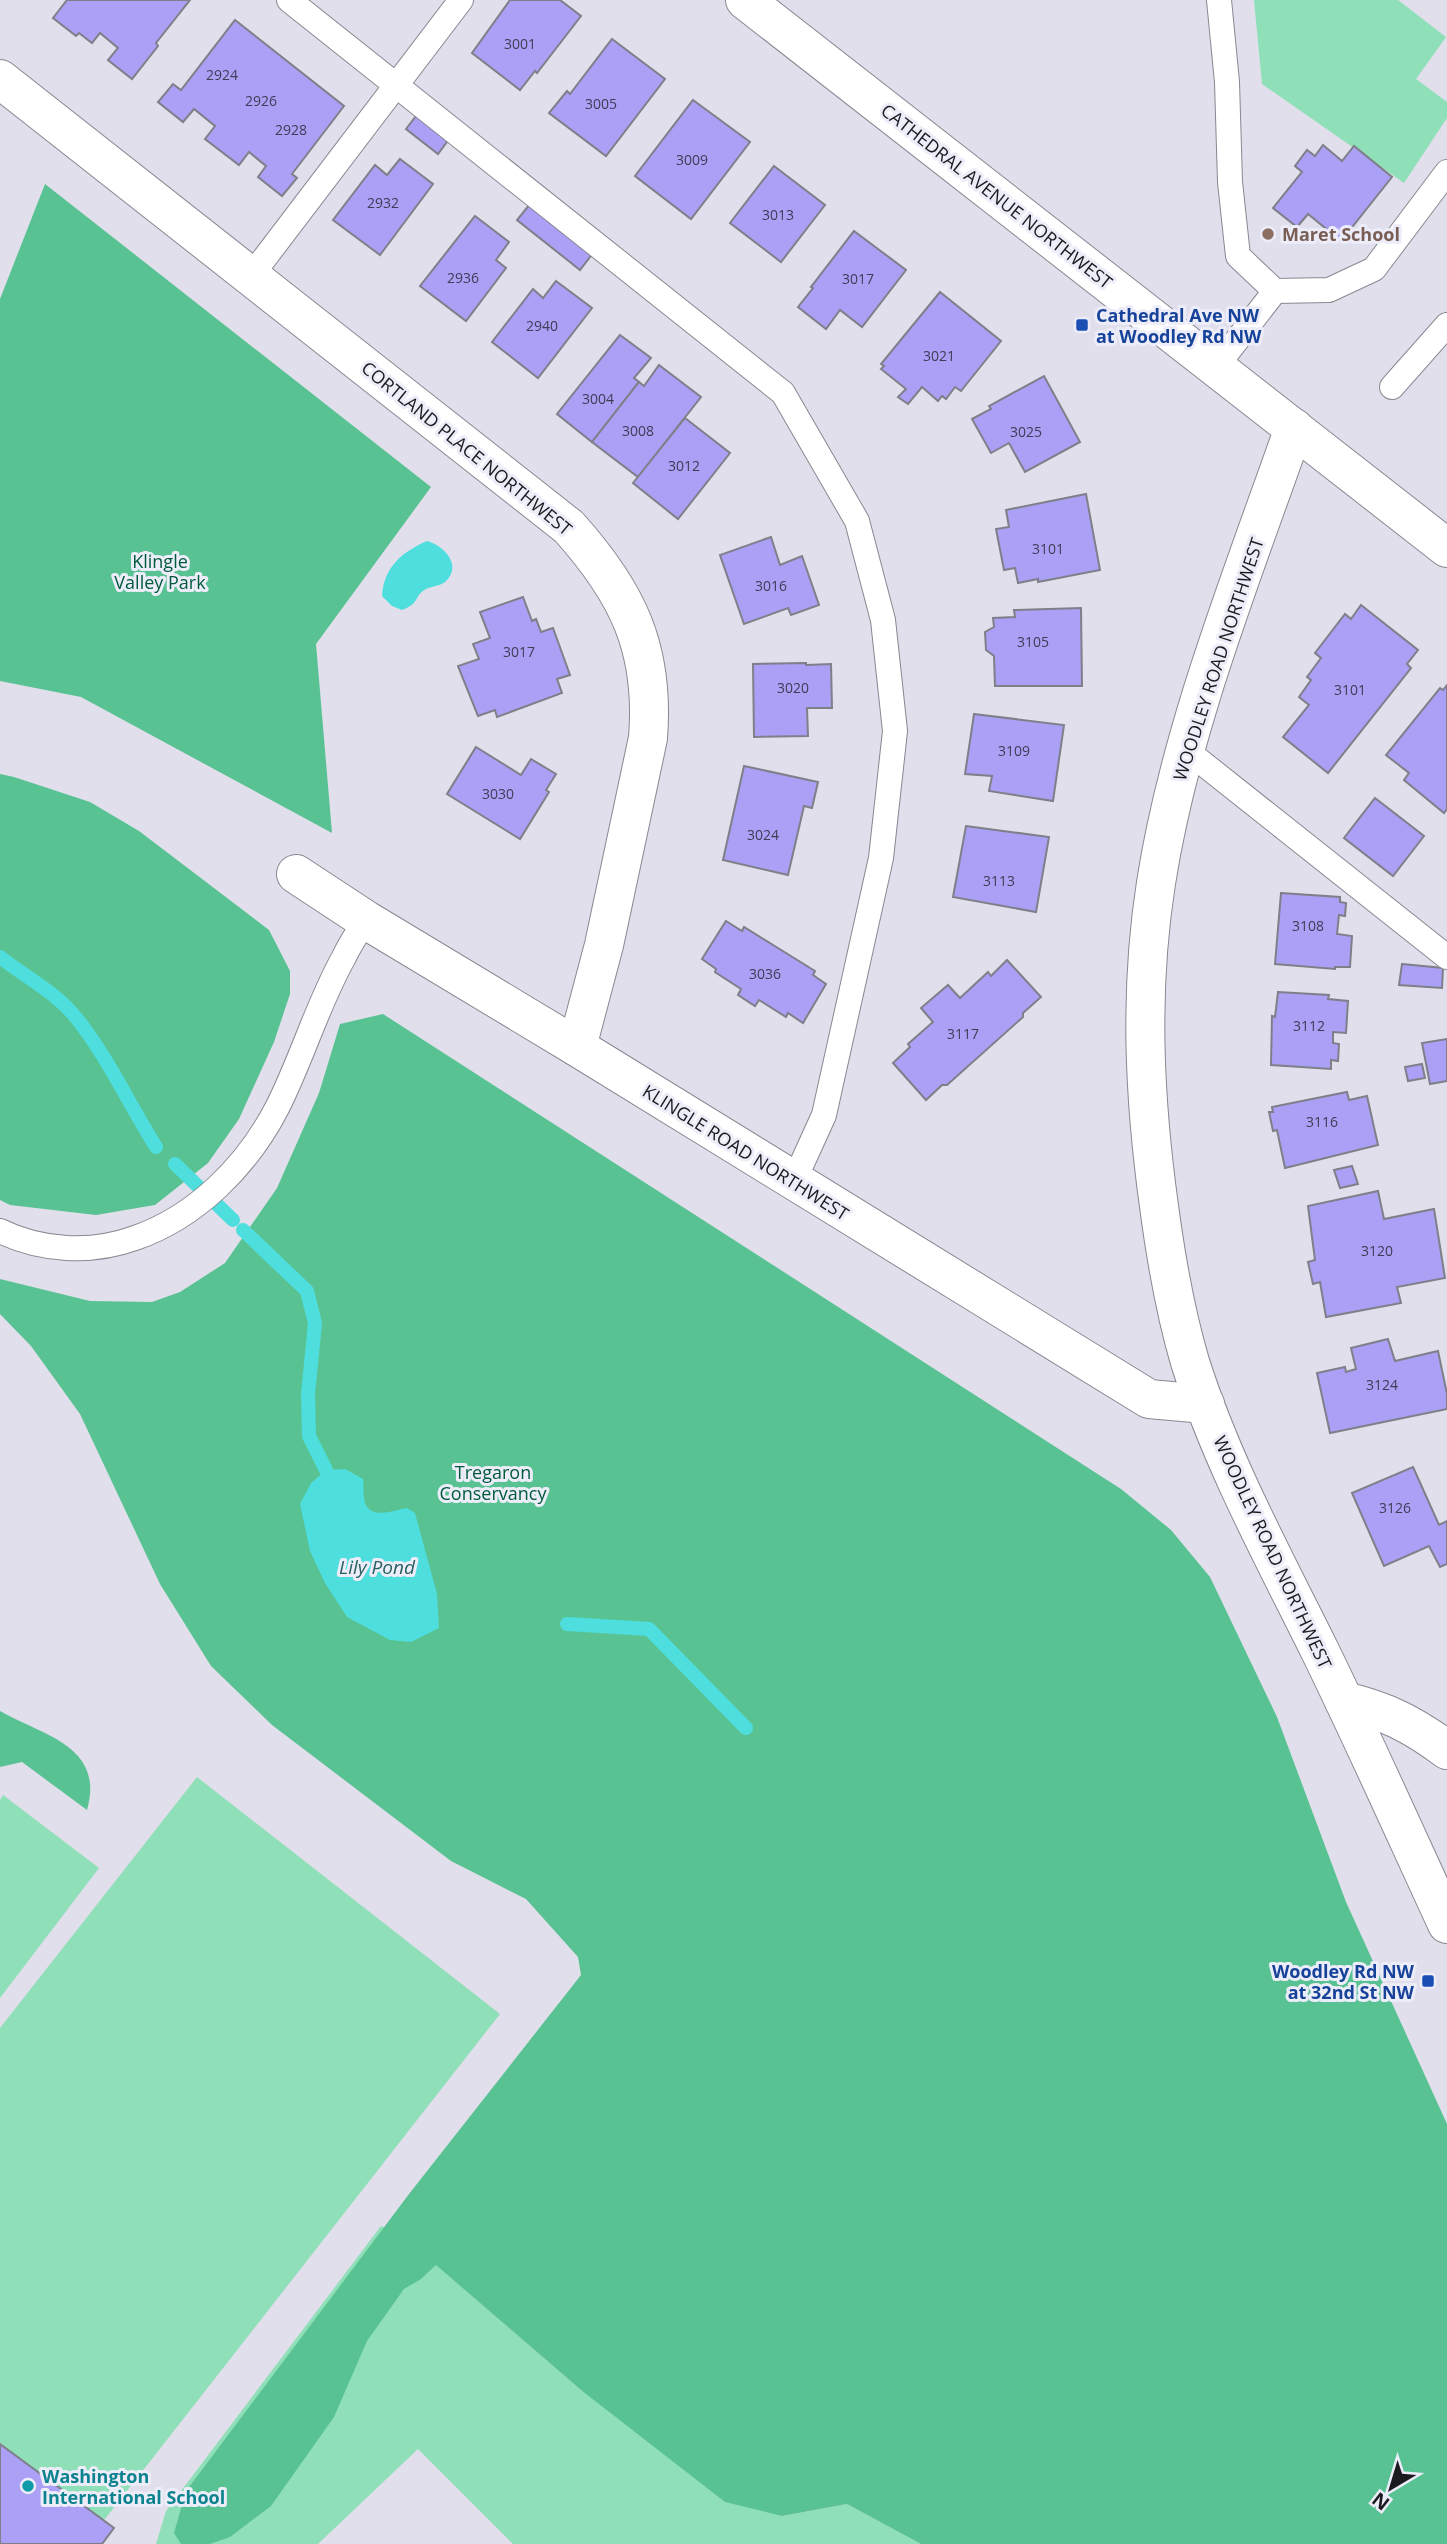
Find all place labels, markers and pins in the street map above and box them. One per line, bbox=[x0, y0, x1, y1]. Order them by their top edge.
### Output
place label: Maret School bbox=[1282, 222, 1400, 246]
marker: Maret School bbox=[1260, 226, 1276, 242]
place label: Cathedral Ave NW at Woodley Rd NW bbox=[1096, 303, 1262, 348]
marker: Cathedral Ave NW at Woodley Rd NW bbox=[1074, 317, 1090, 333]
place label: Woodley Rd NW at 32nd St NW bbox=[1272, 1959, 1415, 2004]
marker: Woodley Rd NW at 32nd St NW bbox=[1420, 1973, 1436, 1989]
place label: Washington International School bbox=[42, 2464, 225, 2509]
marker: Washington International School bbox=[20, 2478, 36, 2494]

